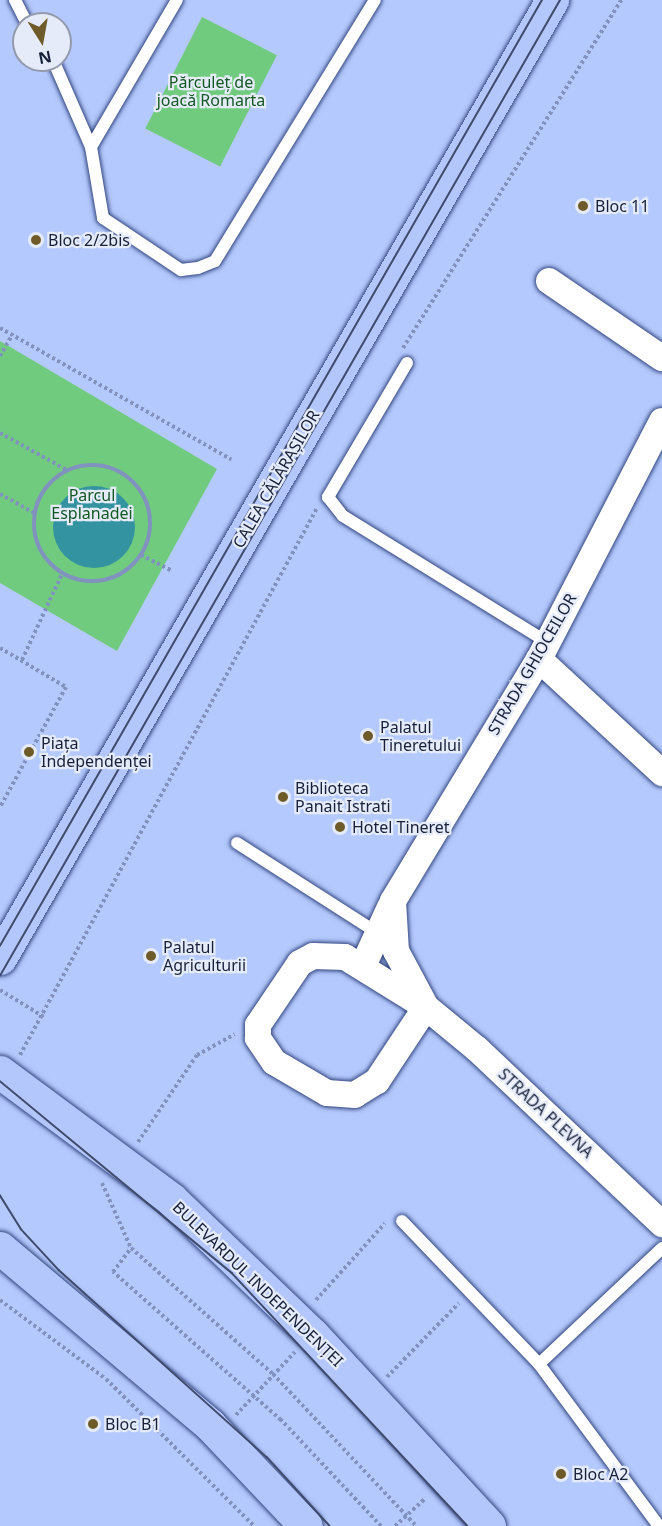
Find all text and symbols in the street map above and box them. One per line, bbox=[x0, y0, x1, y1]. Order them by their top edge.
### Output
north arrow bbox=[12, 12, 72, 72]
text: N bbox=[37, 46, 54, 70]
park label: Părculeț de joacă Romarta bbox=[157, 72, 265, 110]
place label: Bloc 11 bbox=[595, 196, 649, 216]
marker: Bloc 11 bbox=[576, 199, 590, 213]
place label: Bloc 2/2bis bbox=[48, 230, 130, 250]
marker: Bloc 2/2bis bbox=[29, 233, 43, 247]
street label: CALEA CĂLĂRAȘILOR bbox=[229, 407, 323, 551]
park label: Parcul Esplanadei bbox=[51, 485, 133, 523]
street label: STRADA GHIOCEILOR bbox=[484, 590, 580, 738]
place label: Palatul Tineretului bbox=[380, 717, 461, 755]
marker: Palatul Tineretului bbox=[361, 729, 375, 743]
place label: Piața Independenței bbox=[41, 733, 152, 771]
marker: Piața Independenței bbox=[22, 745, 36, 759]
place label: Biblioteca Panait Istrati bbox=[295, 778, 391, 816]
marker: Biblioteca Panait Istrati bbox=[276, 790, 290, 804]
place label: Hotel Tineret bbox=[352, 817, 450, 837]
marker: Hotel Tineret bbox=[333, 820, 347, 834]
place label: Palatul Agriculturii bbox=[163, 937, 246, 975]
marker: Palatul Agriculturii bbox=[144, 949, 158, 963]
street label: STRADA PLEVNA bbox=[495, 1064, 597, 1162]
street label: BULEVARDUL INDEPENDENȚEI bbox=[169, 1197, 347, 1371]
place label: Bloc B1 bbox=[105, 1414, 161, 1434]
marker: Bloc B1 bbox=[86, 1417, 100, 1431]
place label: Bloc A2 bbox=[573, 1464, 628, 1484]
marker: Bloc A2 bbox=[554, 1467, 568, 1481]

